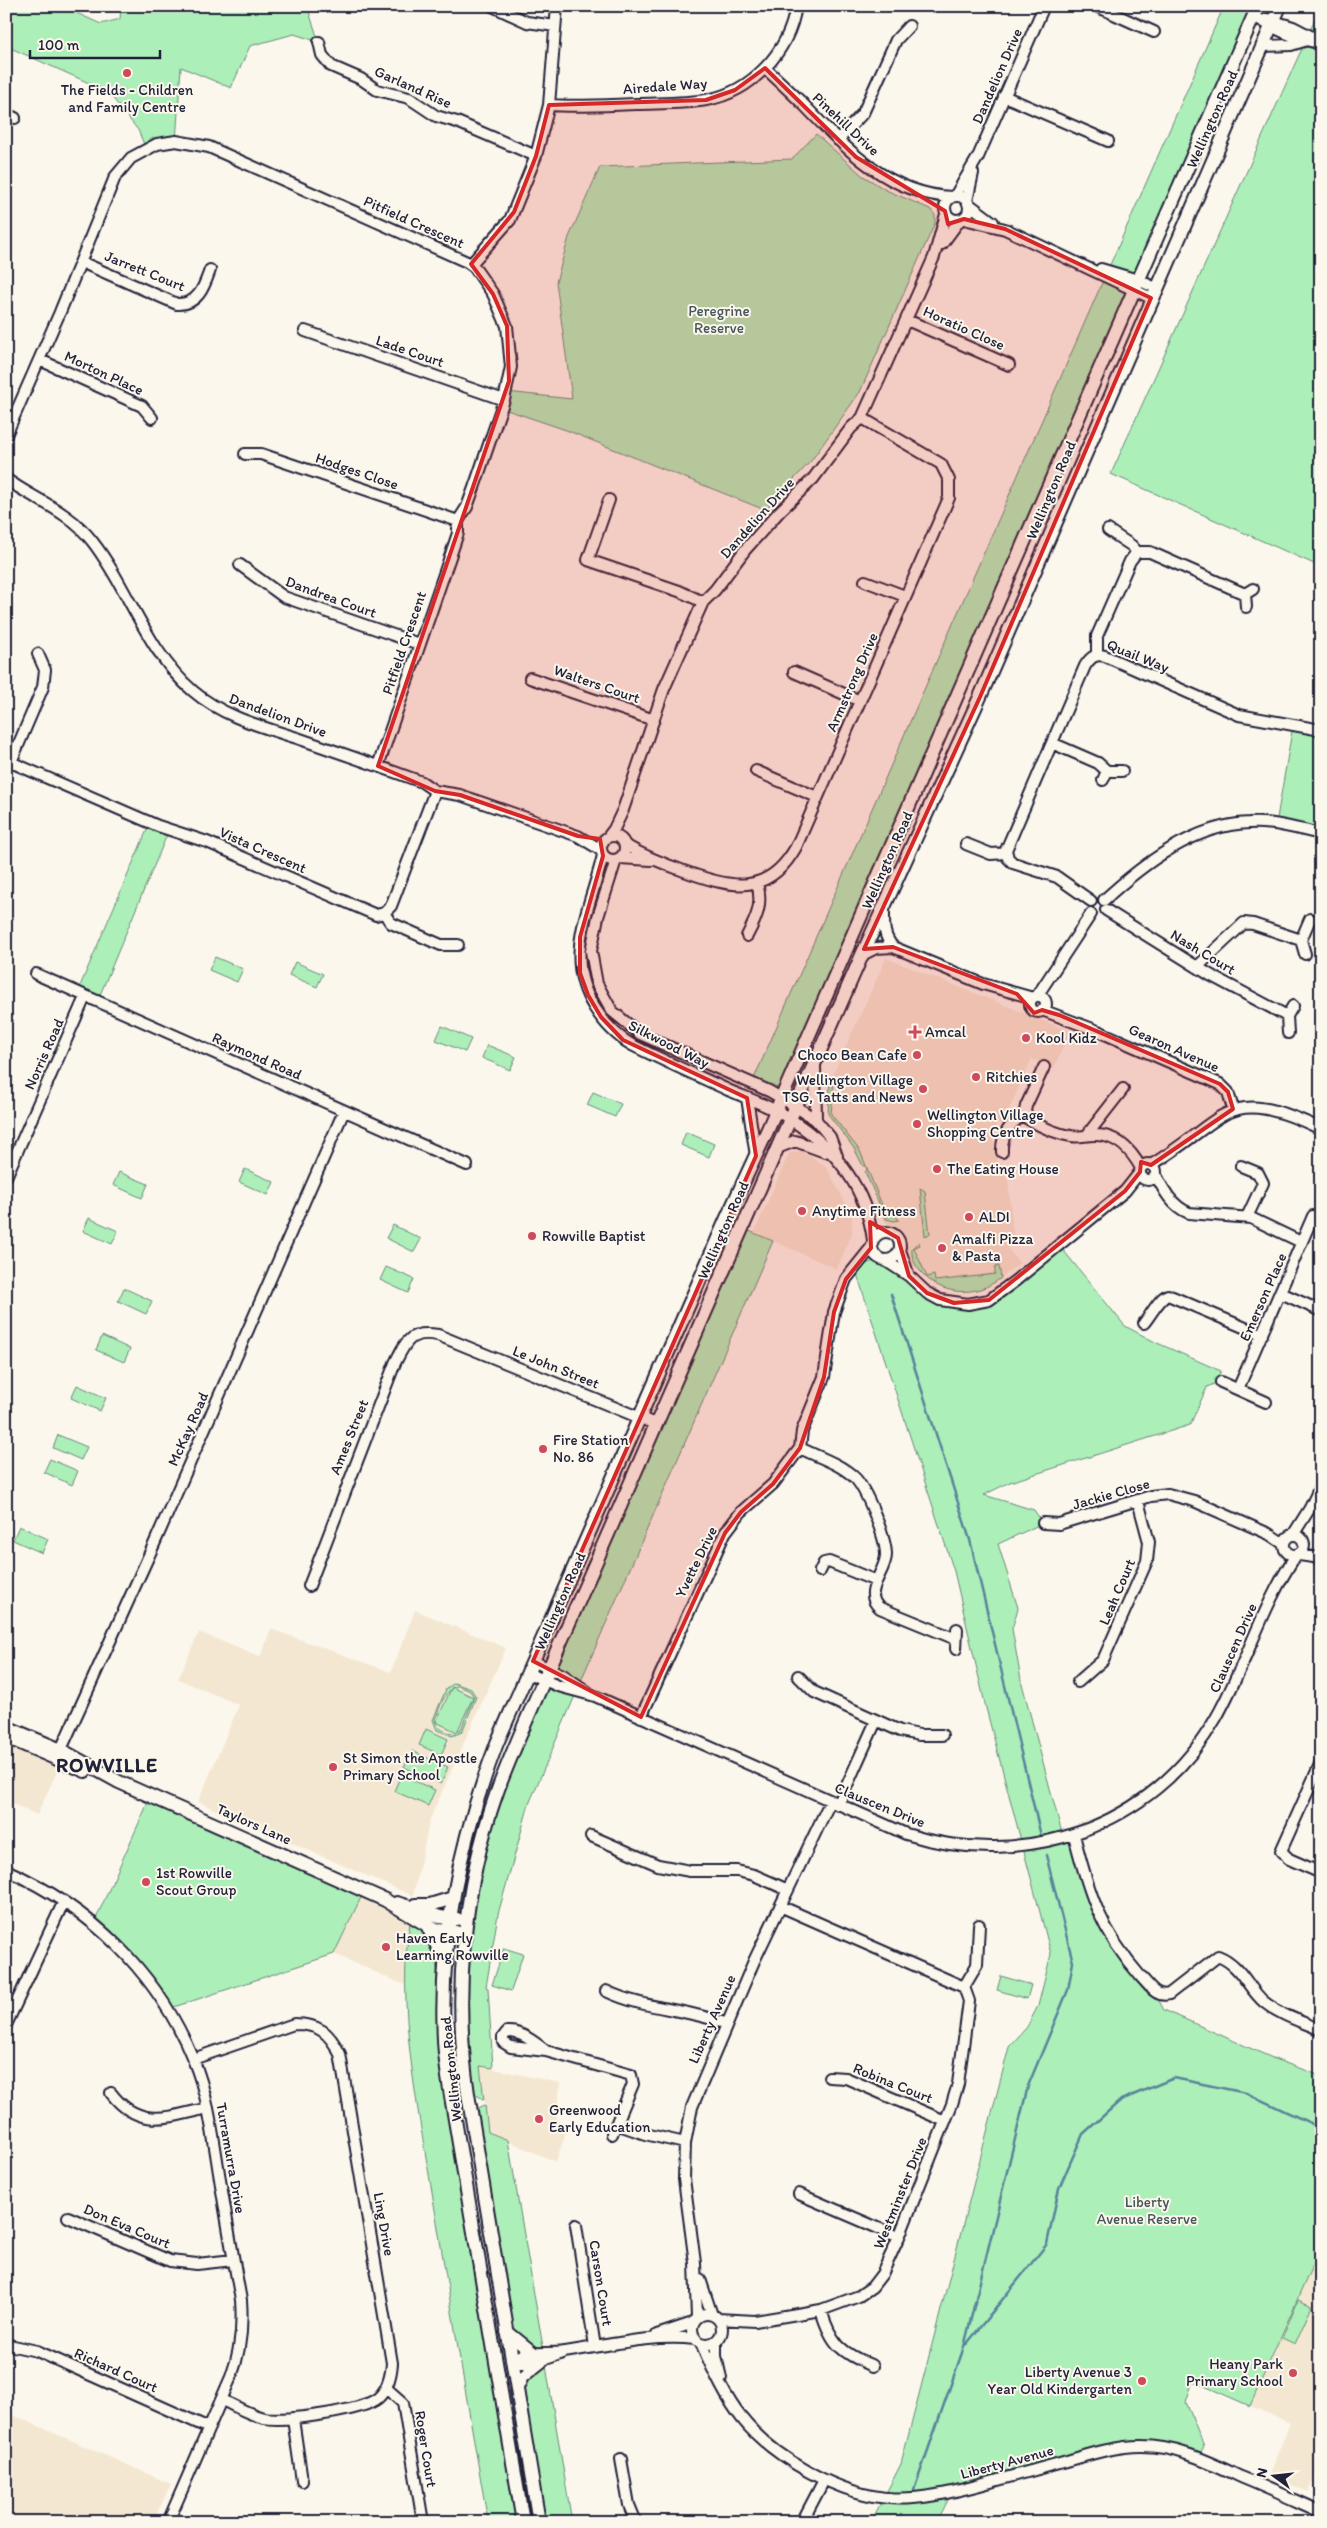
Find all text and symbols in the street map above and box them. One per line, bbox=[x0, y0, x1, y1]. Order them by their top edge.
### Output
street label: Dandelion Drive bbox=[968, 25, 1026, 127]
scale bar bbox=[30, 28, 160, 60]
text: 100 m bbox=[38, 36, 80, 54]
street label: Garland Rise bbox=[372, 62, 454, 112]
marker: The Fields - Children and Family Centre bbox=[121, 67, 133, 79]
street label: Wellington Road bbox=[1182, 67, 1242, 171]
street label: Airedale Way bbox=[622, 74, 708, 98]
place label: The Fields - Children and Family Centre bbox=[61, 81, 194, 116]
street label: Pinehill Drive bbox=[809, 88, 883, 160]
street label: Pitfield Crescent bbox=[361, 192, 467, 252]
street label: Jarrett Court bbox=[102, 247, 188, 295]
park label: Peregrine Reserve bbox=[688, 302, 750, 337]
street label: Horatio Close bbox=[920, 302, 1008, 354]
street label: Lade Court bbox=[373, 331, 447, 371]
street label: Morton Place bbox=[62, 347, 146, 399]
street label: Wellington Road bbox=[1022, 437, 1080, 542]
street label: Hodges Close bbox=[313, 448, 401, 494]
street label: Dandelion Drive bbox=[716, 474, 798, 562]
street label: Dandrea Court bbox=[283, 572, 379, 622]
street label: Pitfield Crescent bbox=[378, 589, 430, 697]
street label: Armstrong Drive bbox=[822, 630, 882, 734]
street label: Quail Way bbox=[1104, 635, 1172, 677]
street label: Walters Court bbox=[552, 661, 643, 707]
street label: Dandelion Drive bbox=[227, 689, 329, 741]
street label: Wellington Road bbox=[857, 808, 917, 912]
street label: Vista Crescent bbox=[217, 823, 310, 877]
street label: Nash Court bbox=[1167, 926, 1239, 979]
street label: Norris Road bbox=[20, 1015, 68, 1092]
street label: Silkwood Way bbox=[626, 1016, 712, 1072]
street label: Gearon Avenue bbox=[1126, 1020, 1222, 1076]
place label: Amcal bbox=[925, 1023, 967, 1041]
marker: Amcal bbox=[909, 1026, 921, 1038]
street label: Raymond Road bbox=[209, 1028, 305, 1084]
place label: Kool Kidz bbox=[1036, 1029, 1097, 1047]
marker: Kool Kidz bbox=[1020, 1032, 1032, 1044]
place label: Choco Bean Cafe bbox=[797, 1046, 907, 1064]
marker: Choco Bean Cafe bbox=[911, 1049, 923, 1061]
place label: Ritchies bbox=[986, 1068, 1037, 1086]
place label: Wellington Village TSG, Tatts and News bbox=[782, 1071, 913, 1106]
marker: Ritchies bbox=[970, 1071, 982, 1083]
marker: Wellington Village TSG, Tatts and News bbox=[917, 1083, 929, 1095]
place label: Wellington Village Shopping Centre bbox=[927, 1106, 1044, 1141]
marker: Wellington Village Shopping Centre bbox=[911, 1118, 923, 1130]
place label: The Eating House bbox=[947, 1160, 1059, 1178]
marker: The Eating House bbox=[931, 1163, 943, 1175]
street label: Wellington Road bbox=[693, 1178, 753, 1282]
place label: Anytime Fitness bbox=[812, 1202, 916, 1220]
marker: Anytime Fitness bbox=[796, 1205, 808, 1217]
place label: ALDI bbox=[979, 1208, 1010, 1226]
marker: ALDI bbox=[963, 1211, 975, 1223]
place label: Rowville Baptist bbox=[542, 1227, 646, 1245]
marker: Rowville Baptist bbox=[526, 1230, 538, 1242]
place label: Amalfi Pizza & Pasta bbox=[952, 1230, 1034, 1265]
marker: Amalfi Pizza & Pasta bbox=[936, 1242, 948, 1254]
street label: Emerson Place bbox=[1236, 1250, 1290, 1344]
street label: Le John Street bbox=[510, 1341, 602, 1393]
street label: McKay Road bbox=[164, 1389, 212, 1469]
street label: Ames Street bbox=[326, 1396, 372, 1477]
place label: Fire Station No. 86 bbox=[553, 1431, 629, 1466]
marker: Fire Station No. 86 bbox=[537, 1443, 549, 1455]
street label: Jackie Close bbox=[1070, 1474, 1152, 1514]
street label: Yvette Drive bbox=[671, 1524, 721, 1600]
street label: Wellington Road bbox=[530, 1549, 590, 1653]
street label: Leah Court bbox=[1095, 1556, 1139, 1628]
street label: Clauscen Drive bbox=[1205, 1600, 1261, 1696]
place label: St Simon the Apostle Primary School bbox=[343, 1749, 477, 1784]
district label: ROWVILLE bbox=[56, 1753, 158, 1777]
marker: St Simon the Apostle Primary School bbox=[327, 1761, 339, 1773]
street label: Clauscen Drive bbox=[832, 1779, 928, 1831]
street label: Taylors Lane bbox=[214, 1800, 294, 1848]
place label: 1st Rowville Scout Group bbox=[156, 1864, 237, 1899]
marker: 1st Rowville Scout Group bbox=[140, 1876, 152, 1888]
place label: Haven Early Learning Rowville bbox=[396, 1929, 509, 1964]
marker: Haven Early Learning Rowville bbox=[380, 1941, 392, 1953]
street label: Liberty Avenue bbox=[684, 1972, 740, 2066]
street label: Wellington Road bbox=[436, 2015, 465, 2122]
street label: Robina Court bbox=[850, 2059, 936, 2107]
street label: Turramurra Drive bbox=[212, 2101, 250, 2215]
place label: Greenwood Early Education bbox=[549, 2101, 651, 2136]
marker: Greenwood Early Education bbox=[533, 2113, 545, 2125]
street label: Westminster Drive bbox=[869, 2134, 931, 2252]
street label: Ling Drive bbox=[370, 2191, 398, 2257]
park label: Liberty Avenue Reserve bbox=[1097, 2193, 1197, 2228]
street label: Don Eva Court bbox=[81, 2200, 173, 2253]
street label: Carson Court bbox=[585, 2239, 617, 2328]
street label: Richard Court bbox=[71, 2344, 161, 2397]
place label: Heany Park Primary School bbox=[1186, 2355, 1284, 2390]
place label: Liberty Avenue 3 Year Old Kindergarten bbox=[988, 2363, 1133, 2398]
marker: Heany Park Primary School bbox=[1287, 2367, 1299, 2379]
marker: Liberty Avenue 3 Year Old Kindergarten bbox=[1136, 2375, 1148, 2387]
street label: Roger Court bbox=[411, 2409, 441, 2489]
street label: Liberty Avenue bbox=[958, 2441, 1056, 2483]
north arrow bbox=[1250, 2450, 1300, 2500]
text: N bbox=[1252, 2466, 1271, 2480]

